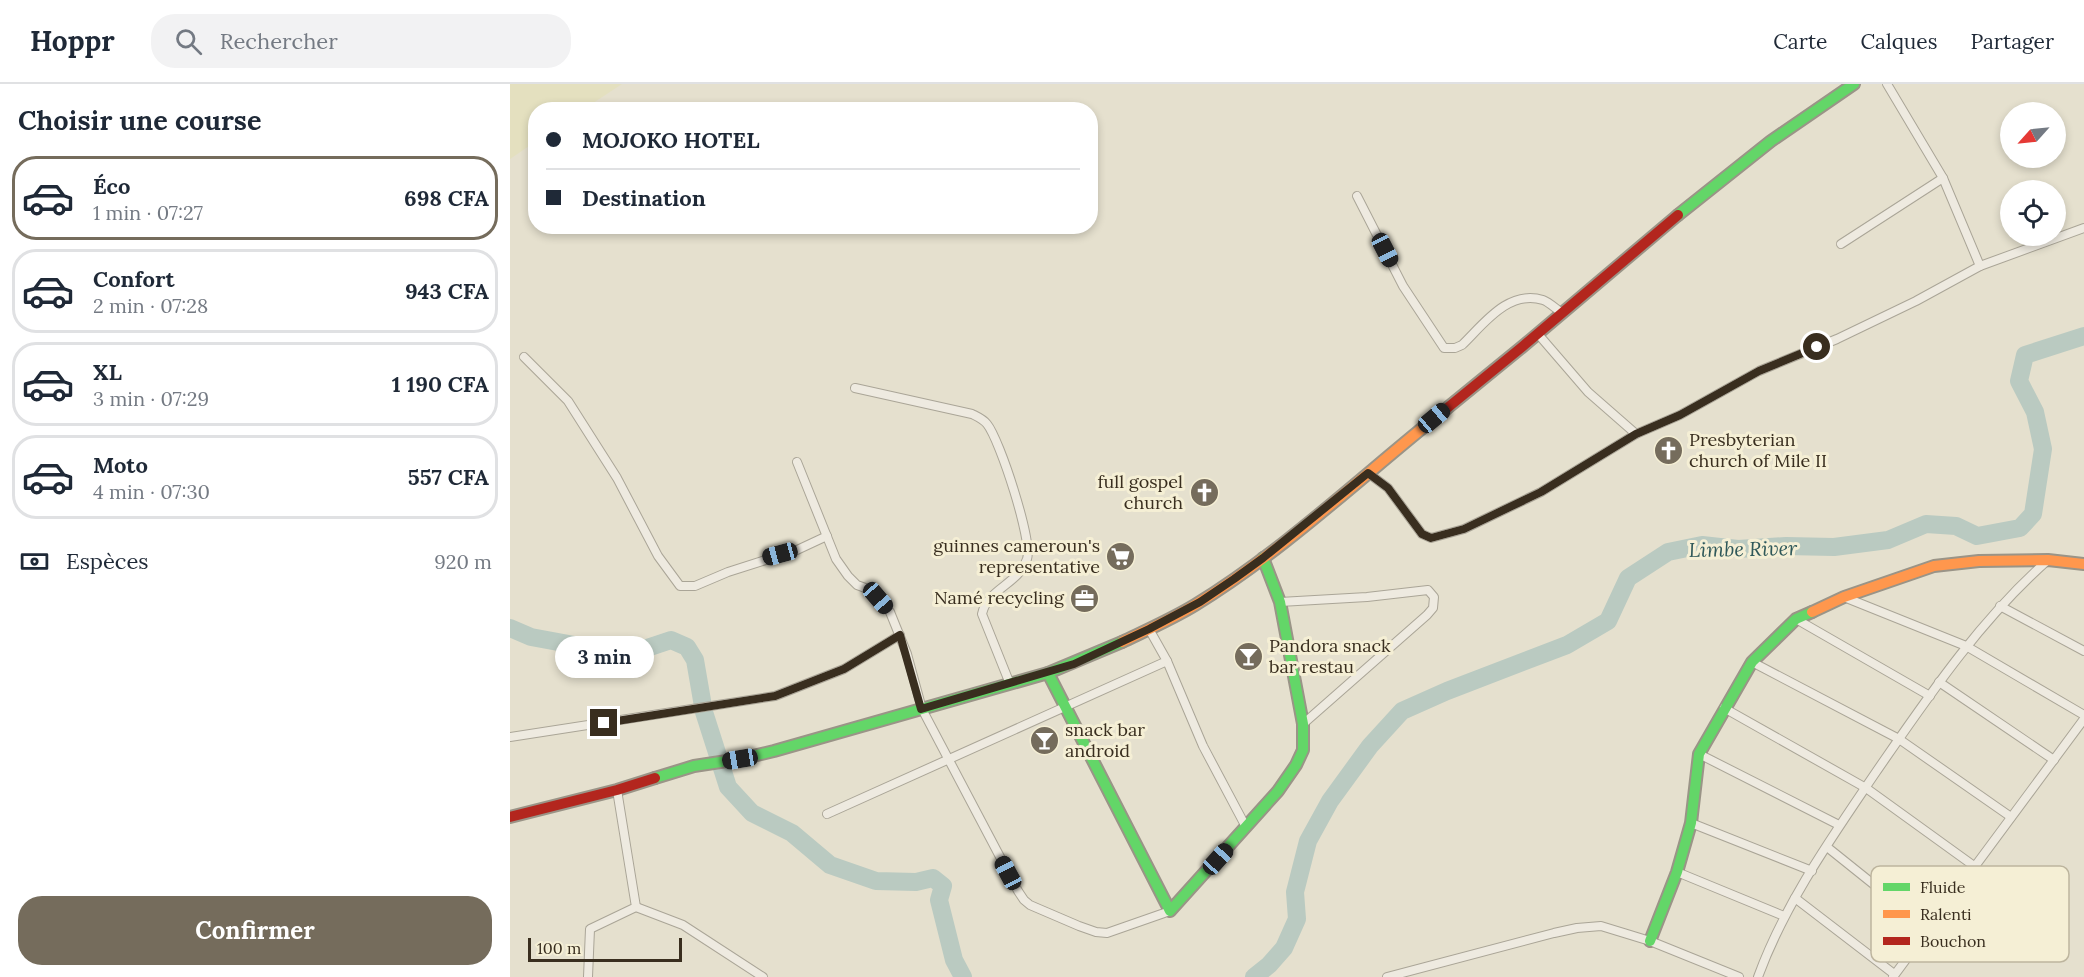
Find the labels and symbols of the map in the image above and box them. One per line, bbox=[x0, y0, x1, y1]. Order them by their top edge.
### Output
north arrow bbox=[2000, 102, 2066, 168]
car bbox=[1369, 230, 1401, 270]
route start bbox=[1803, 333, 1830, 360]
car bbox=[1414, 400, 1454, 436]
place label: Presbyterian church of Mile II bbox=[1689, 428, 1827, 472]
church icon: Presbyterian church of Mile II bbox=[1652, 434, 1684, 466]
place label: full gospel church bbox=[1098, 470, 1183, 514]
church icon: full gospel church bbox=[1188, 476, 1220, 508]
place label: guinnes cameroun's representative bbox=[933, 534, 1100, 578]
water label: Limbe River bbox=[1689, 535, 1798, 562]
supermarket icon: guinnes cameroun's representative bbox=[1105, 540, 1137, 572]
car bbox=[760, 541, 800, 567]
car bbox=[859, 579, 897, 617]
office icon: Namé recycling bbox=[1069, 582, 1101, 614]
place label: Namé recycling bbox=[934, 586, 1065, 609]
place label: Pandora snack bar restau bbox=[1269, 634, 1391, 678]
callout: 3 min bbox=[554, 636, 654, 678]
bar icon: Pandora snack bar restau bbox=[1232, 640, 1264, 672]
route end bbox=[590, 709, 617, 736]
place label: snack bar android bbox=[1065, 718, 1145, 762]
bar icon: snack bar android bbox=[1028, 724, 1060, 756]
car bbox=[721, 747, 759, 771]
car bbox=[1199, 840, 1237, 878]
car bbox=[992, 853, 1024, 893]
legend bbox=[1871, 866, 2069, 962]
text: Fluide bbox=[1920, 877, 1966, 897]
text: Ralenti bbox=[1920, 904, 1972, 924]
text: Bouchon bbox=[1920, 931, 1986, 951]
scale bar bbox=[528, 935, 682, 962]

